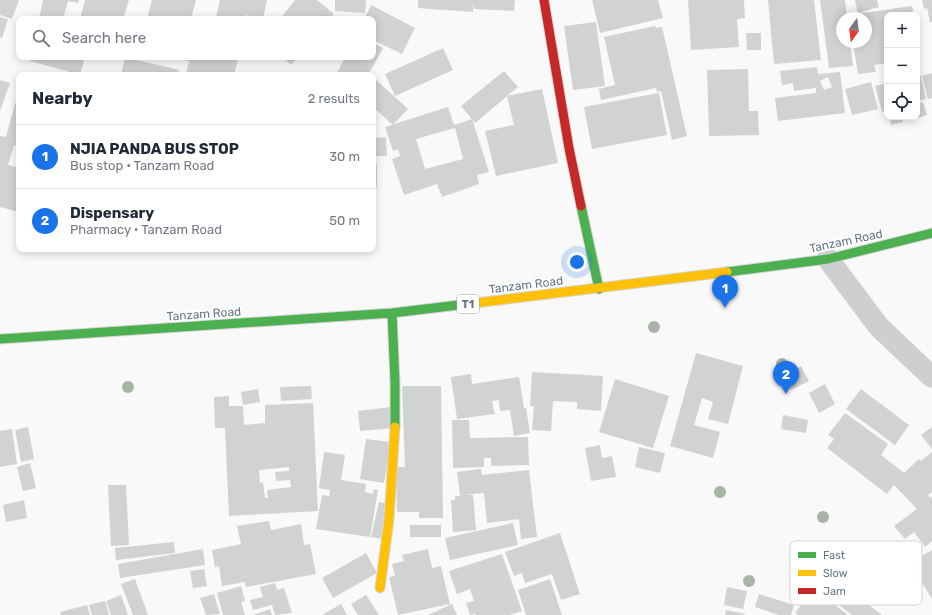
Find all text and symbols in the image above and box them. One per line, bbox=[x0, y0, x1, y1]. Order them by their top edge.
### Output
north arrow bbox=[836, 12, 872, 48]
map controls bbox=[884, 12, 920, 120]
button: + bbox=[884, 12, 920, 48]
search box bbox=[16, 16, 376, 60]
icon: search bbox=[30, 27, 52, 49]
text: Search here bbox=[62, 29, 146, 47]
button: − bbox=[884, 48, 920, 84]
button: locate bbox=[884, 84, 920, 120]
text: Nearby bbox=[32, 88, 93, 108]
text: 2 results bbox=[308, 91, 360, 106]
text: NJIA PANDA BUS STOP bbox=[70, 140, 239, 158]
text: 1 bbox=[42, 149, 48, 164]
text: 30 m bbox=[329, 149, 360, 164]
text: Bus stop · Tanzam Road bbox=[70, 158, 214, 173]
text: Dispensary bbox=[70, 204, 154, 222]
text: 2 bbox=[41, 213, 49, 228]
text: 50 m bbox=[329, 213, 360, 228]
text: Pharmacy · Tanzam Road bbox=[70, 222, 222, 237]
street label: Tanzam Road bbox=[808, 226, 884, 256]
your location bbox=[567, 252, 587, 272]
street label: Tanzam Road bbox=[488, 274, 564, 296]
pin: 1 bbox=[712, 275, 738, 308]
road number: T1 bbox=[457, 295, 479, 313]
street label: Tanzam Road bbox=[166, 304, 242, 324]
pin: 2 bbox=[773, 361, 799, 394]
legend bbox=[790, 541, 922, 605]
text: Fast bbox=[823, 549, 846, 562]
text: Slow bbox=[823, 567, 848, 580]
text: Jam bbox=[823, 585, 846, 598]

